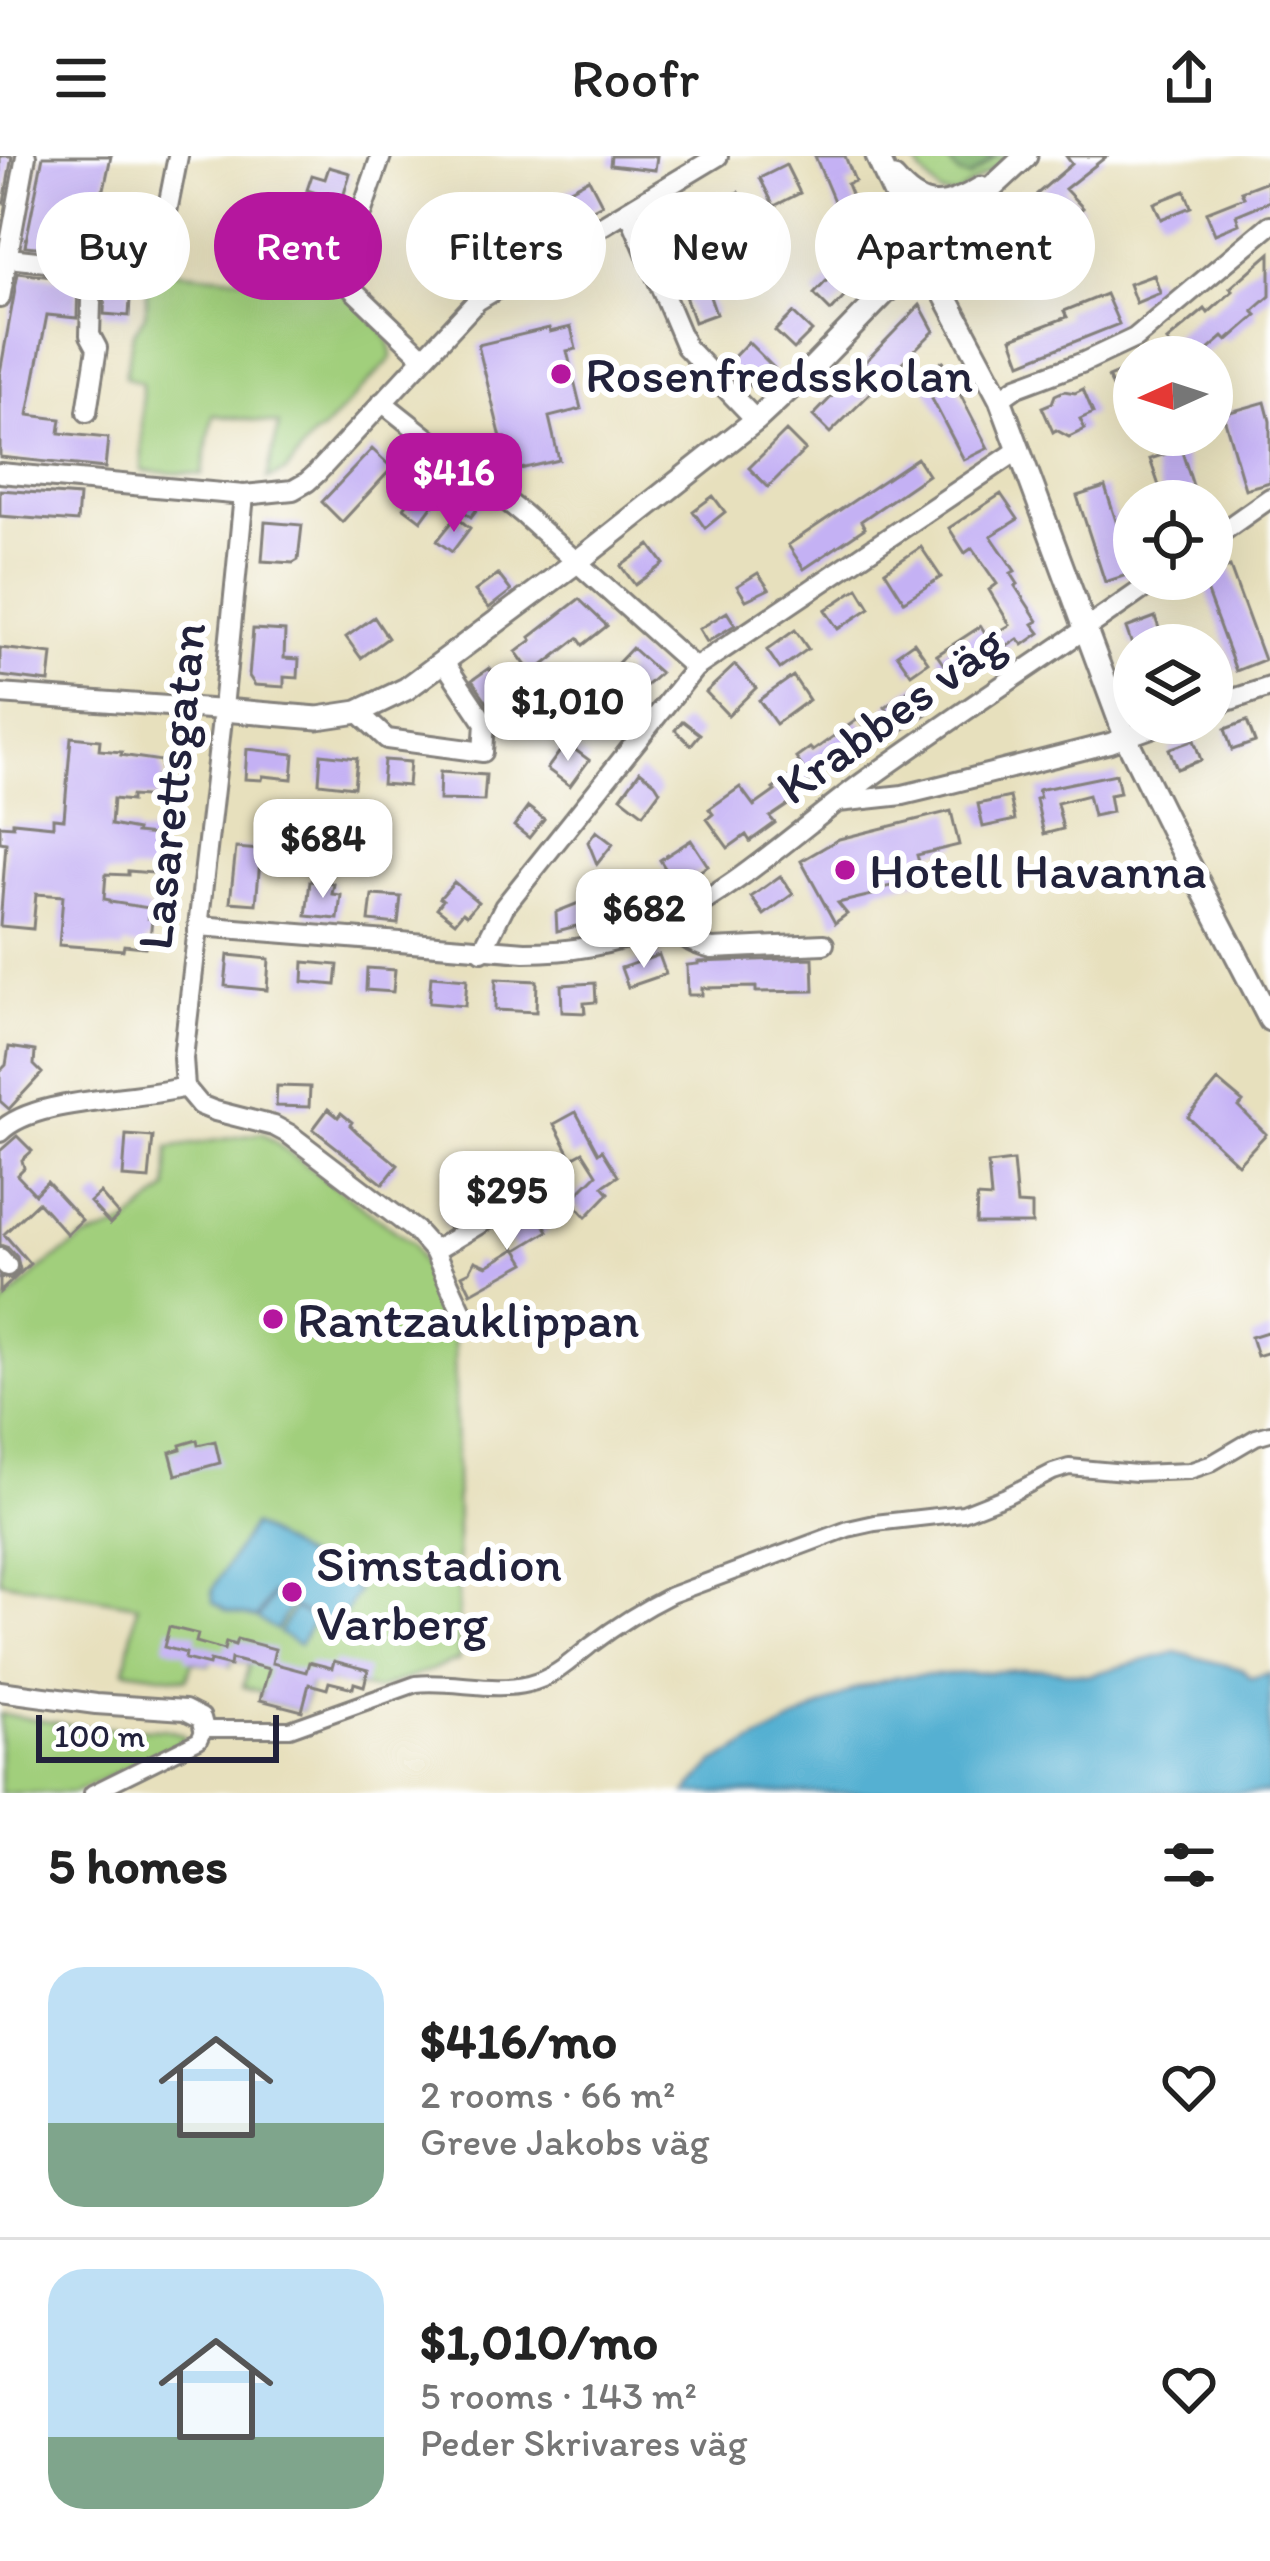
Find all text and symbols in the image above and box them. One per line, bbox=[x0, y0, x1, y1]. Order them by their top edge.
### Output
icon: menu bbox=[48, 45, 114, 111]
icon: share bbox=[1156, 45, 1222, 111]
text: Roofr bbox=[571, 46, 699, 111]
chip: Buy bbox=[36, 192, 190, 300]
chip: Rent bbox=[214, 192, 382, 300]
chip: Filters bbox=[406, 192, 606, 300]
chip: New bbox=[630, 192, 791, 300]
chip: Apartment bbox=[815, 192, 1095, 300]
north arrow bbox=[1113, 336, 1233, 456]
map controls bbox=[1113, 336, 1233, 744]
place label: Rosenfredsskolan bbox=[585, 344, 973, 405]
marker: Rosenfredsskolan bbox=[548, 361, 574, 387]
pin: $416 bbox=[383, 433, 525, 535]
text: $416 bbox=[413, 448, 495, 495]
button: locate bbox=[1113, 480, 1233, 600]
street label: Krabbes väg bbox=[764, 611, 1016, 817]
street label: Lasarettsgatan bbox=[123, 619, 219, 953]
button: layers bbox=[1113, 624, 1233, 744]
pin: $1,010 bbox=[470, 662, 666, 764]
text: $1,010 bbox=[511, 677, 625, 724]
pin: $684 bbox=[252, 799, 394, 901]
text: $684 bbox=[280, 814, 366, 861]
place label: Hotell Havanna bbox=[869, 840, 1207, 901]
marker: Hotell Havanna bbox=[832, 857, 858, 883]
pin: $682 bbox=[573, 869, 715, 971]
text: $682 bbox=[603, 884, 685, 931]
pin: $295 bbox=[436, 1151, 578, 1253]
text: $295 bbox=[466, 1166, 548, 1213]
place label: Rantzauklippan bbox=[297, 1289, 639, 1350]
marker: Rantzauklippan bbox=[260, 1306, 286, 1332]
place label: Simstadion Varberg bbox=[316, 1533, 562, 1653]
marker: Simstadion Varberg bbox=[279, 1579, 305, 1605]
scale bar bbox=[36, 1709, 279, 1762]
text: 100 m bbox=[54, 1716, 145, 1755]
icon: filters bbox=[1156, 1832, 1222, 1898]
text: 5 homes bbox=[48, 1835, 228, 1896]
text: $416/mo bbox=[420, 2010, 617, 2071]
icon: home bbox=[144, 2015, 288, 2159]
icon: heart bbox=[1156, 2054, 1222, 2120]
text: 2 rooms · 66 m² bbox=[420, 2071, 675, 2118]
text: Greve Jakobs väg bbox=[420, 2118, 710, 2165]
text: $1,010/mo bbox=[420, 2311, 658, 2372]
icon: home bbox=[144, 2317, 288, 2461]
icon: heart bbox=[1156, 2356, 1222, 2422]
text: 5 rooms · 143 m² bbox=[420, 2372, 697, 2419]
text: Peder Skrivares väg bbox=[420, 2419, 748, 2466]

